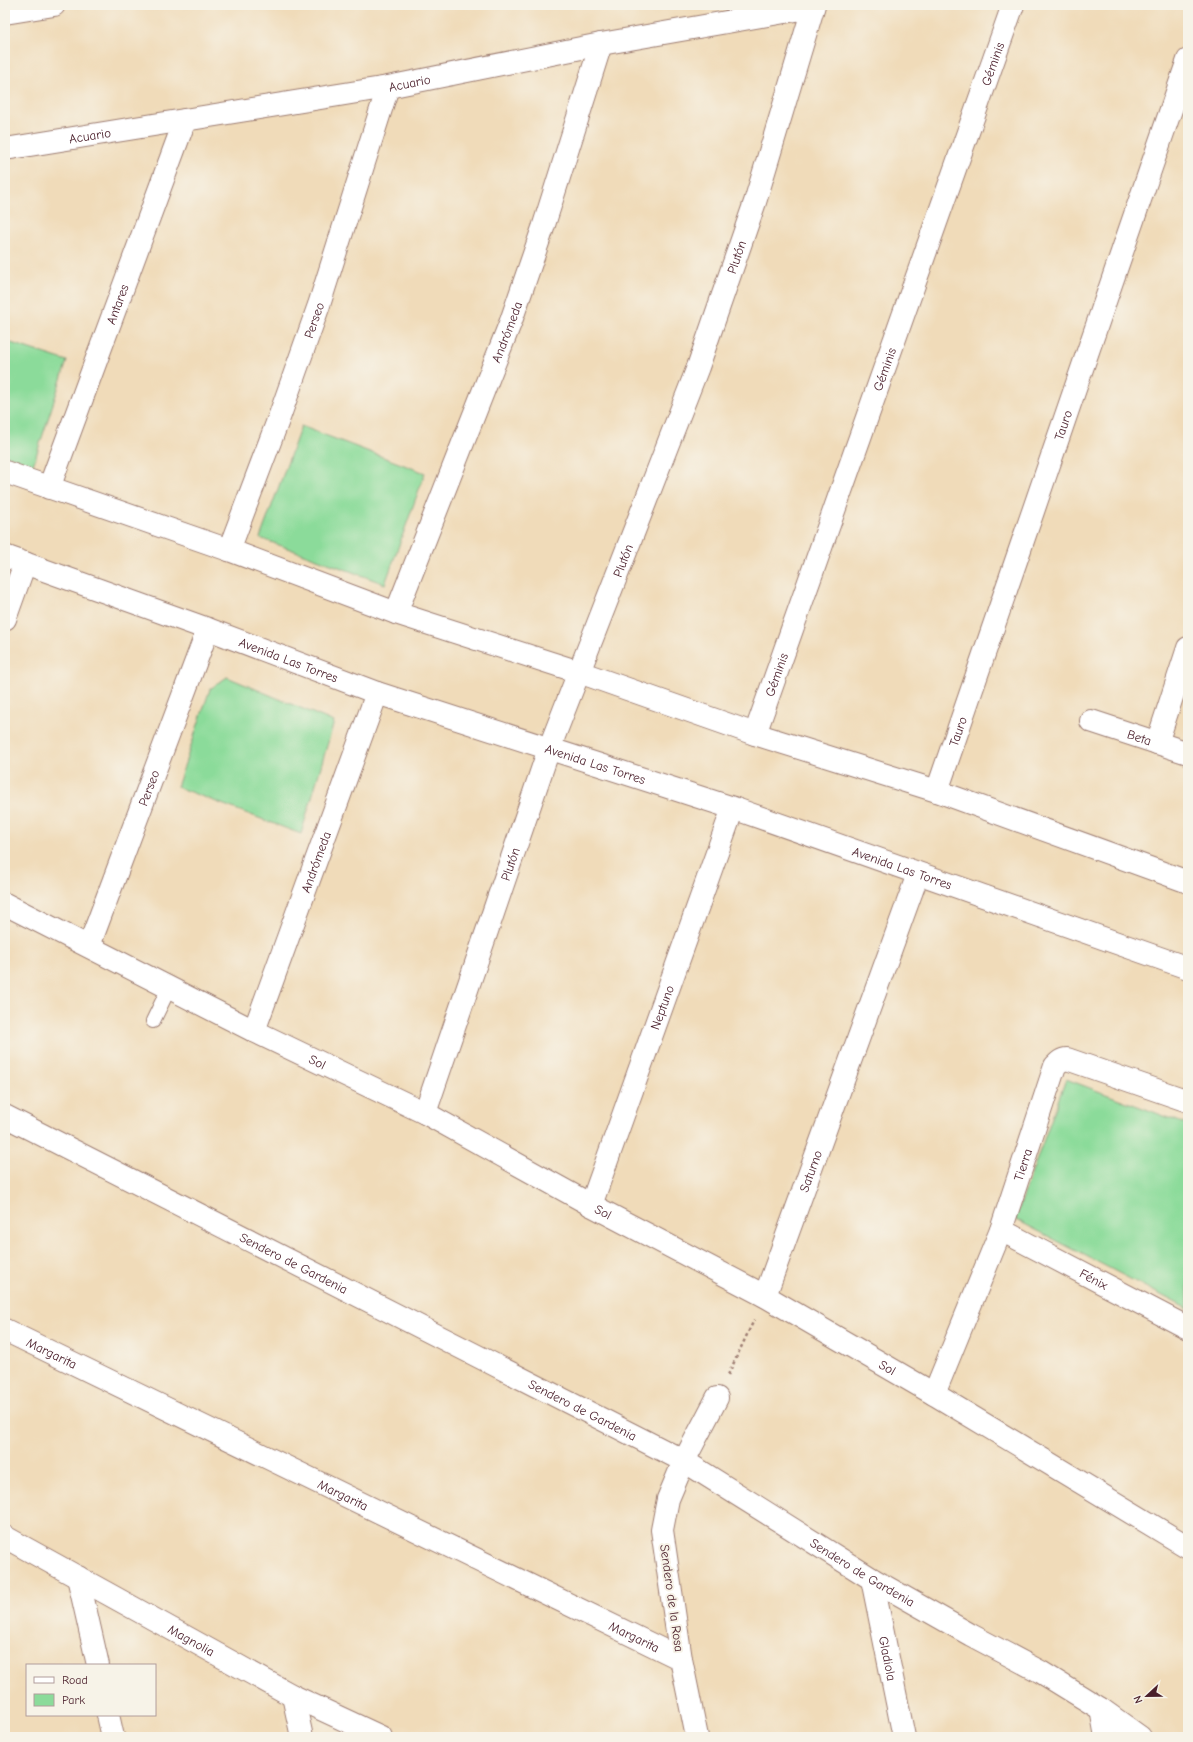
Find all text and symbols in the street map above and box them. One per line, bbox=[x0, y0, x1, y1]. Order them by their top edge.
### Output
street label: Géminis bbox=[978, 40, 1007, 88]
street label: Acuario bbox=[387, 71, 432, 94]
street label: Acuario bbox=[68, 124, 112, 146]
street label: Plutón bbox=[723, 238, 749, 276]
street label: Antares bbox=[103, 282, 131, 326]
street label: Andrómeda bbox=[488, 299, 525, 365]
street label: Perseo bbox=[300, 300, 327, 340]
street label: Géminis bbox=[870, 345, 899, 393]
street label: Tauro bbox=[1051, 408, 1075, 442]
street label: Plutón bbox=[609, 542, 636, 579]
street label: Avenida Las Torres bbox=[237, 634, 340, 685]
street label: Géminis bbox=[761, 651, 791, 698]
street label: Tauro bbox=[945, 714, 970, 748]
street label: Beta bbox=[1125, 726, 1153, 748]
street label: Avenida Las Torres bbox=[543, 740, 648, 787]
street label: Perseo bbox=[135, 768, 162, 808]
street label: Andrómeda bbox=[298, 829, 334, 895]
street label: Avenida Las Torres bbox=[850, 843, 954, 892]
street label: Plutón bbox=[497, 845, 522, 883]
street label: Neptuno bbox=[647, 983, 677, 1032]
street label: Sol bbox=[307, 1051, 328, 1072]
street label: Tierra bbox=[1010, 1147, 1035, 1183]
street label: Saturno bbox=[796, 1148, 825, 1194]
street label: Sol bbox=[592, 1201, 614, 1222]
street label: Sendero de Gardenia bbox=[237, 1229, 350, 1296]
street label: Fénix bbox=[1077, 1265, 1111, 1293]
street label: Margarita bbox=[24, 1334, 79, 1371]
street label: Sol bbox=[876, 1356, 899, 1378]
street label: Sendero de Gardenia bbox=[526, 1376, 639, 1443]
street label: Margarita bbox=[315, 1476, 371, 1513]
street label: Sendero de Gardenia bbox=[808, 1535, 918, 1609]
street label: Sendero de la Rosa bbox=[657, 1543, 687, 1653]
street label: Margarita bbox=[607, 1618, 662, 1655]
street label: Magnolia bbox=[165, 1621, 217, 1659]
street label: Gladiola bbox=[876, 1635, 900, 1682]
legend bbox=[26, 1664, 156, 1716]
text: Road bbox=[62, 1673, 88, 1687]
north arrow bbox=[1127, 1676, 1167, 1716]
text: Park bbox=[62, 1693, 85, 1707]
text: N bbox=[1131, 1694, 1146, 1705]

